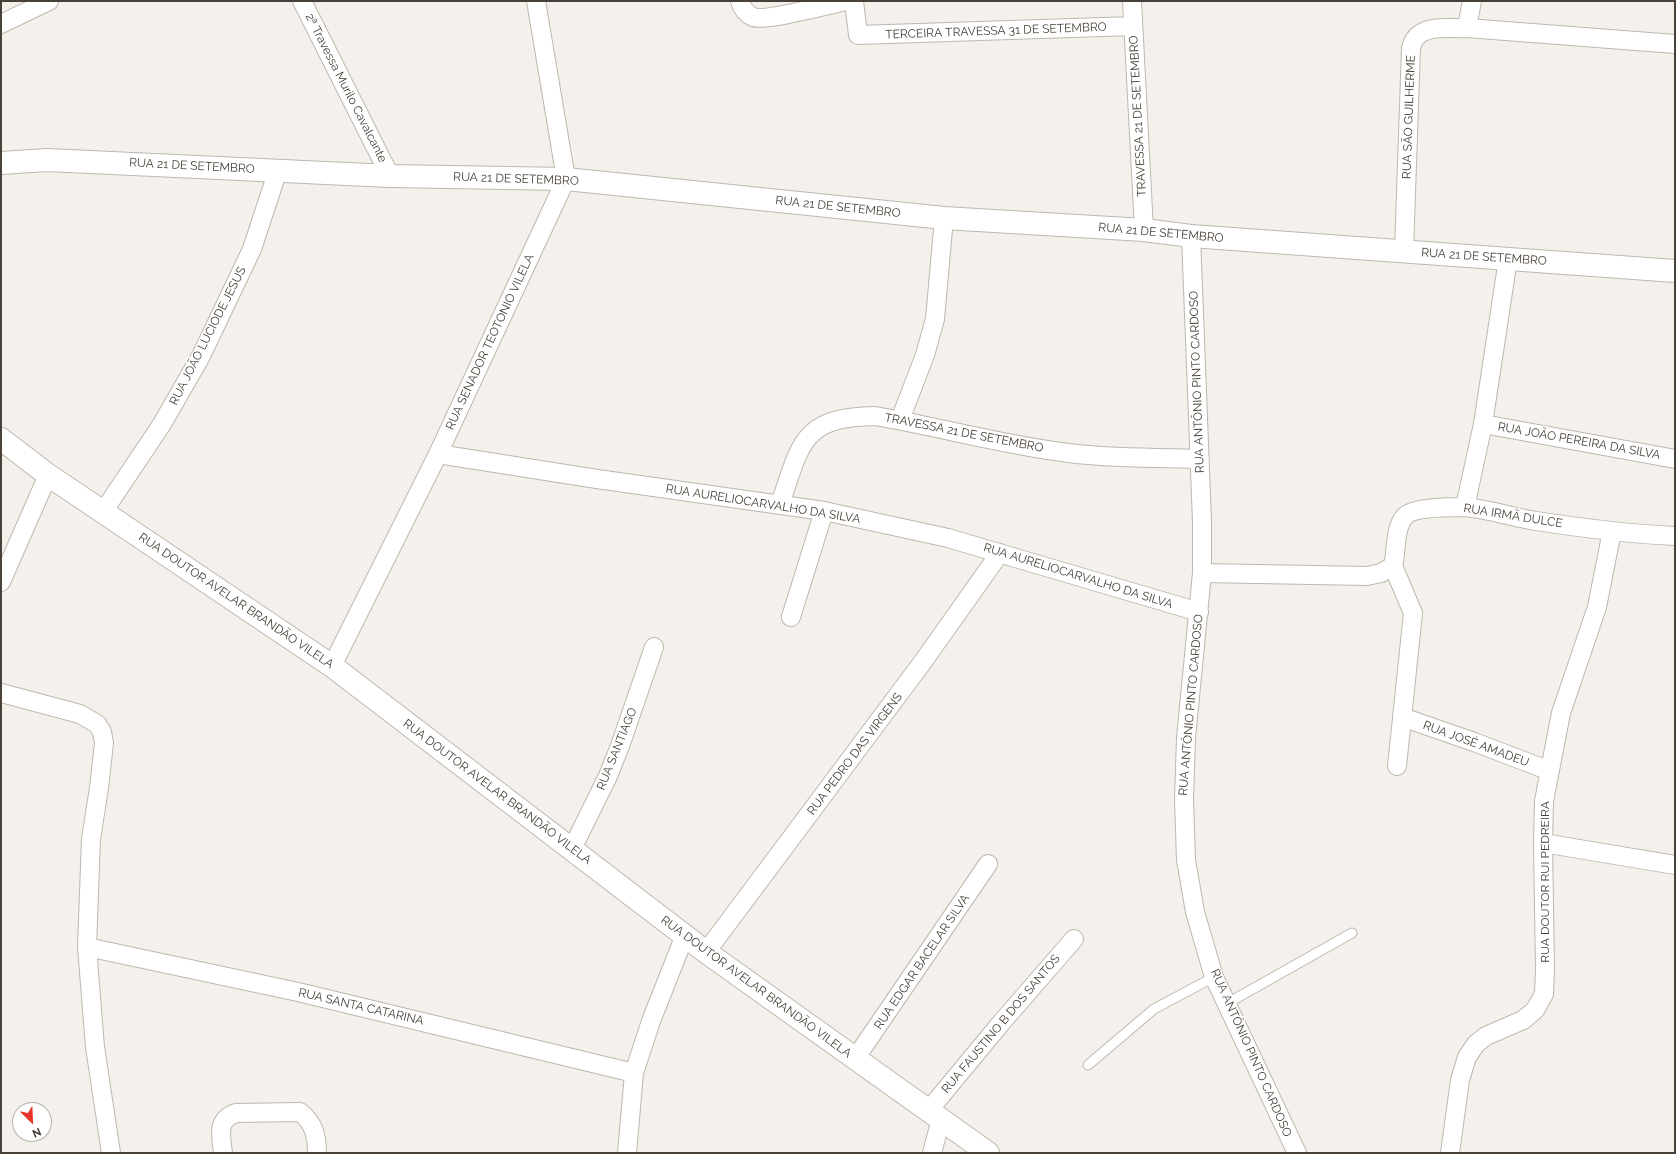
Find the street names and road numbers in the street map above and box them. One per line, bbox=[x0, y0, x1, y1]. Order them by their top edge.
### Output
street label: 2ª Travessa Murilo Cavalcante bbox=[302, 11, 390, 165]
street label: TERCEIRA TRAVESSA 31 DE SETEMBRO bbox=[885, 20, 1107, 42]
street label: TRAVESSA 21 DE SETEMBRO bbox=[1127, 35, 1149, 197]
street label: RUA SÃO GUILHERME bbox=[1400, 55, 1418, 179]
street label: RUA 21 DE SETEMBRO bbox=[129, 156, 255, 176]
street label: RUA 21 DE SETEMBRO bbox=[453, 170, 579, 188]
street label: RUA 21 DE SETEMBRO bbox=[775, 193, 901, 221]
street label: RUA 21 DE SETEMBRO bbox=[1098, 220, 1224, 246]
street label: RUA 21 DE SETEMBRO bbox=[1421, 245, 1547, 269]
street label: RUA SENADOR TEOTONIO VILELA bbox=[443, 252, 537, 432]
street label: RUA JOÃO LUCIODE JESUS bbox=[167, 264, 249, 408]
street label: RUA ANTÔNIO PINTO CARDOSO bbox=[1187, 291, 1207, 473]
street label: TRAVESSA 21 DE SETEMBRO bbox=[883, 411, 1045, 455]
street label: RUA JOÃO PEREIRA DA SILVA bbox=[1497, 420, 1661, 462]
street label: RUA AURELIOCARVALHO DA SILVA bbox=[665, 481, 861, 527]
street label: RUA IRMÃ DULCE bbox=[1462, 501, 1564, 531]
street label: RUA DOUTOR AVELAR BRANDÃO VILELA bbox=[136, 530, 336, 672]
street label: RUA AURELIOCARVALHO DA SILVA bbox=[982, 540, 1174, 612]
street label: RUA ANTÔNIO PINTO CARDOSO bbox=[1176, 614, 1206, 796]
street label: RUA PEDRO DAS VIRGENS bbox=[804, 690, 906, 818]
street label: RUA SANTIAGO bbox=[594, 706, 640, 792]
street label: RUA DOUTOR AVELAR BRANDÃO VILELA bbox=[400, 716, 594, 868]
street label: RUA JOSÉ AMADEU bbox=[1421, 718, 1531, 770]
street label: RUA DOUTOR RUI PEDREIRA bbox=[1538, 801, 1552, 963]
street label: RUA EDGAR BACELAR SILVA bbox=[871, 892, 973, 1032]
street label: RUA DOUTOR AVELAR BRANDÃO VILELA bbox=[658, 913, 854, 1061]
street label: RUA FAUSTINO B DOS SANTOS bbox=[939, 952, 1063, 1096]
street label: RUA ANTÔNIO PINTO CARDOSO bbox=[1207, 967, 1295, 1139]
street label: RUA SANTA CATARINA bbox=[297, 986, 425, 1028]

